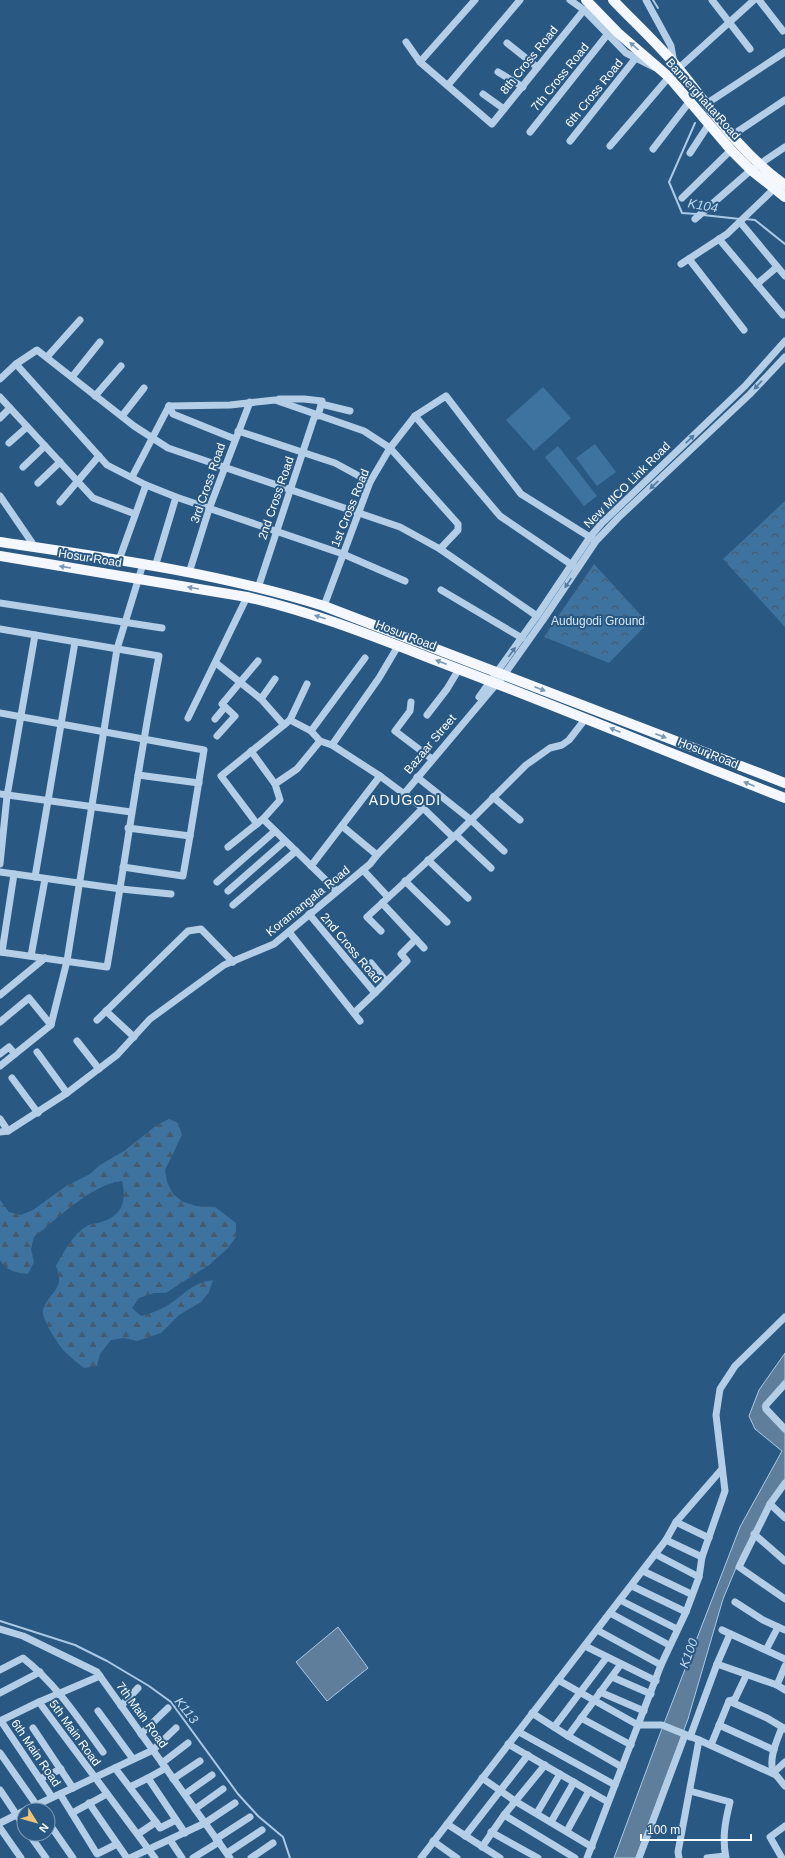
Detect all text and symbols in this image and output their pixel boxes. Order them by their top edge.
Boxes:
street label: 8th Cross Road [497,23,561,97]
street label: 7th Cross Road [528,40,592,114]
one-way arrow [629,42,639,51]
street label: 6th Cross Road [562,56,626,130]
street label: Bannerghatta Road [663,56,743,142]
water label: K104 [687,195,719,216]
one-way arrow [754,380,763,391]
one-way arrow [685,434,695,443]
street label: New MICO Link Road [581,439,673,531]
street label: 3rd Cross Road [188,441,228,525]
street label: 2nd Cross Road [255,455,297,541]
street label: 1st Cross Road [328,467,372,549]
one-way arrow [649,480,659,489]
street label: Hosur Road [57,546,123,570]
one-way arrow [59,564,71,570]
one-way arrow [564,578,572,589]
one-way arrow [187,585,199,591]
one-way arrow [313,613,325,619]
park label: Audugodi Ground [551,614,645,628]
street label: Hosur Road [374,617,438,653]
one-way arrow [508,646,516,657]
one-way arrow [435,659,447,665]
one-way arrow [534,687,546,693]
street label: Bazaar Street [401,711,459,777]
one-way arrow [609,727,621,733]
one-way arrow [656,734,668,740]
street label: Hosur Road [676,735,740,771]
one-way arrow [742,780,754,786]
district label: ADUGODI [369,792,441,808]
street label: Koramangala Road [263,863,353,939]
street label: 2nd Cross Road [318,910,384,986]
water label: K100 [676,1636,701,1670]
street label: 7th Main Road [113,1679,171,1751]
water label: K113 [172,1694,202,1727]
street label: 5th Main Road [46,1697,104,1769]
street label: 6th Main Road [8,1717,64,1789]
north arrow [16,1802,56,1842]
scale bar [641,1816,751,1842]
text: N [37,1821,51,1835]
text: 100 m [647,1823,680,1837]

